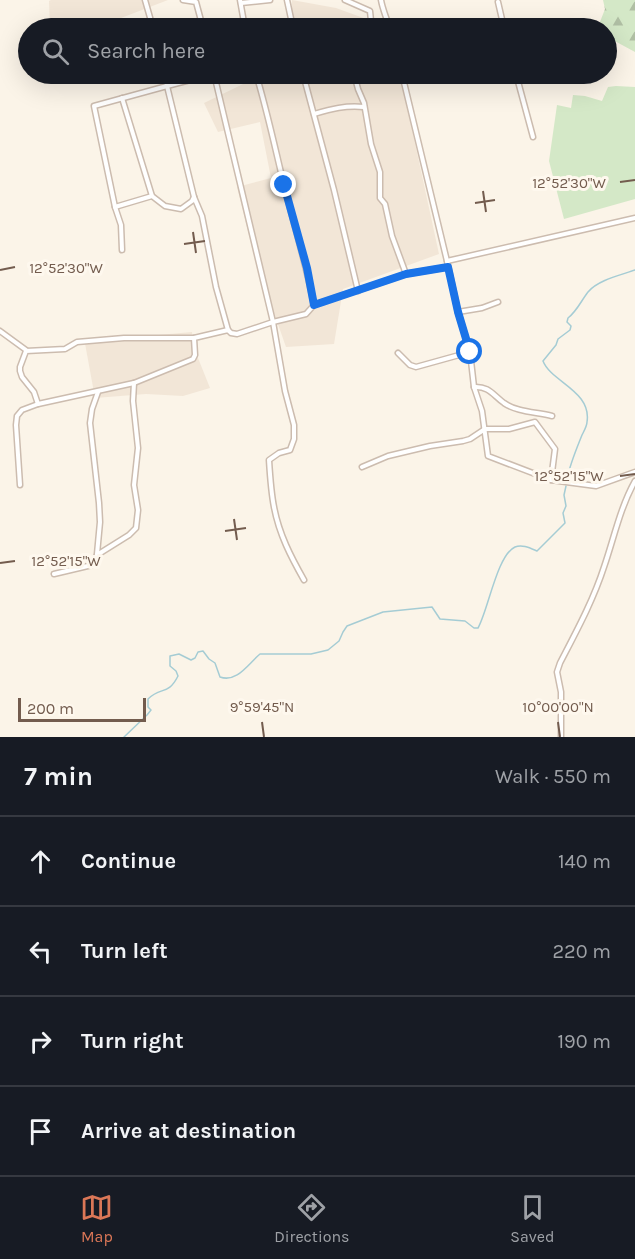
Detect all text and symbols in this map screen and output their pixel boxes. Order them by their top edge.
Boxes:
search box [18,18,617,84]
icon: search [39,35,72,68]
text: Search here [87,38,205,64]
route end [270,171,296,197]
text: 12°52'30"W [532,174,606,192]
text: 12°52'30"W [29,259,103,277]
route start [456,338,482,364]
text: 12°52'15"W [534,467,604,485]
text: 12°52'15"W [31,552,101,570]
scale bar [18,695,146,722]
text: 9°59'45"N [230,698,294,716]
text: 10°00'00"N [522,698,594,716]
text: 200 m [27,699,74,718]
text: 7 min [24,761,93,792]
text: Walk · 550 m [495,765,611,788]
icon: ahead [24,845,57,878]
text: Continue [81,848,176,874]
text: 140 m [558,850,611,873]
icon: left [24,935,57,968]
text: Turn left [81,938,168,964]
text: 220 m [552,940,611,963]
icon: right [24,1025,57,1058]
text: Turn right [81,1028,184,1054]
text: 190 m [557,1030,611,1053]
icon: arrive [24,1115,57,1148]
text: Arrive at destination [81,1118,296,1144]
tab: Map [80,1191,113,1246]
tab: Directions [274,1191,349,1246]
tab: Saved [510,1191,555,1246]

